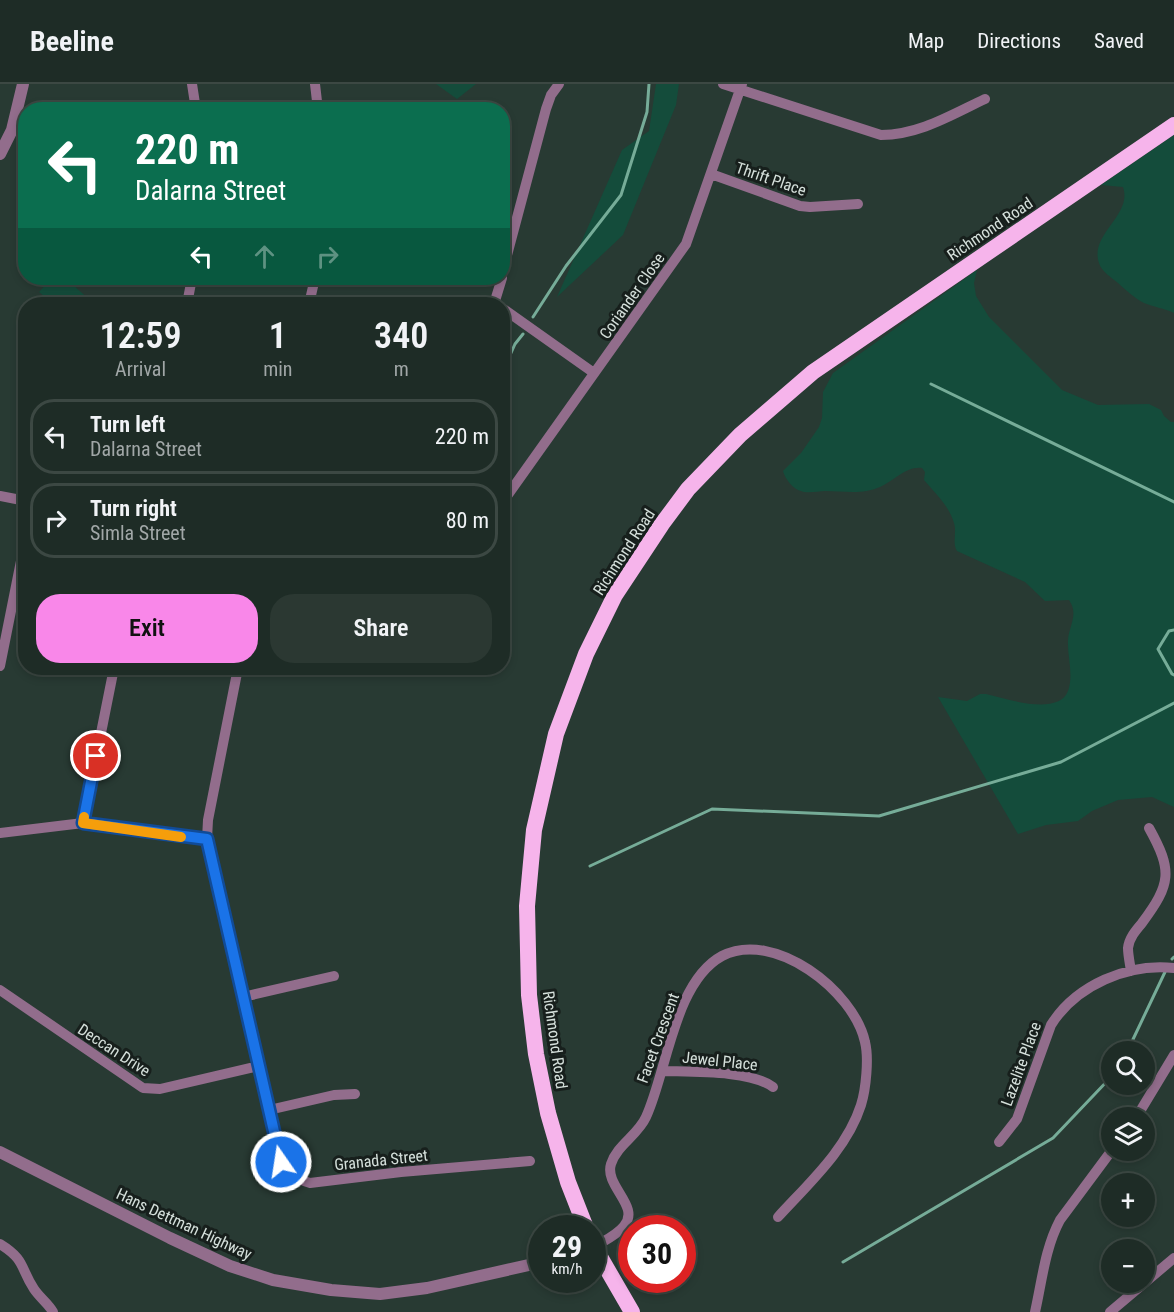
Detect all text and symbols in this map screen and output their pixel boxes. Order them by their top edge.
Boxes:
text: Beeline [30,25,114,58]
text: Map [908,29,944,53]
text: Directions [977,29,1061,53]
text: Saved [1094,29,1144,53]
text: 220 m [135,125,240,174]
icon: left [36,126,114,204]
street label: Thrift Place [733,158,809,200]
text: Dalarna Street [135,175,286,207]
street label: Richmond Road [944,193,1036,265]
icon: left [185,240,218,273]
icon: ahead [248,240,281,273]
icon: right [311,240,344,273]
street label: Coriander Close [595,249,669,343]
text: 12:59 [100,315,182,357]
text: 1 [269,315,287,357]
text: 340 [374,315,428,357]
text: Arrival [115,357,166,381]
text: min [263,357,292,381]
text: m [394,357,409,381]
text: Turn left [90,412,165,437]
icon: left [39,420,72,453]
text: 220 m [435,424,489,449]
text: Dalarna Street [90,437,202,461]
text: Turn right [90,496,177,521]
icon: right [39,504,72,537]
street label: Richmond Road [589,505,659,599]
text: 80 m [446,508,489,533]
text: Simla Street [90,521,186,545]
button: Exit [36,594,258,663]
button: Share [270,594,492,663]
pin [70,730,121,781]
icon: arrive [79,739,112,772]
street label: Richmond Road [539,990,571,1090]
street label: Facet Crescent [633,990,683,1086]
street label: Lazelite Place [997,1019,1045,1109]
street label: Deccan Drive [74,1020,154,1080]
map controls [1101,1041,1155,1293]
button: search [1101,1041,1155,1095]
street label: Jewel Place [681,1048,759,1074]
button: layers [1101,1107,1155,1161]
position arrow [249,1130,313,1194]
street label: Granada Street [333,1146,429,1174]
button: + [1101,1173,1155,1227]
street label: Hans Dettman Highway [113,1184,255,1264]
speed limit sign: 30 [618,1215,696,1293]
text: 29 [552,1229,582,1264]
button: − [1101,1239,1155,1293]
text: km/h [552,1260,582,1278]

